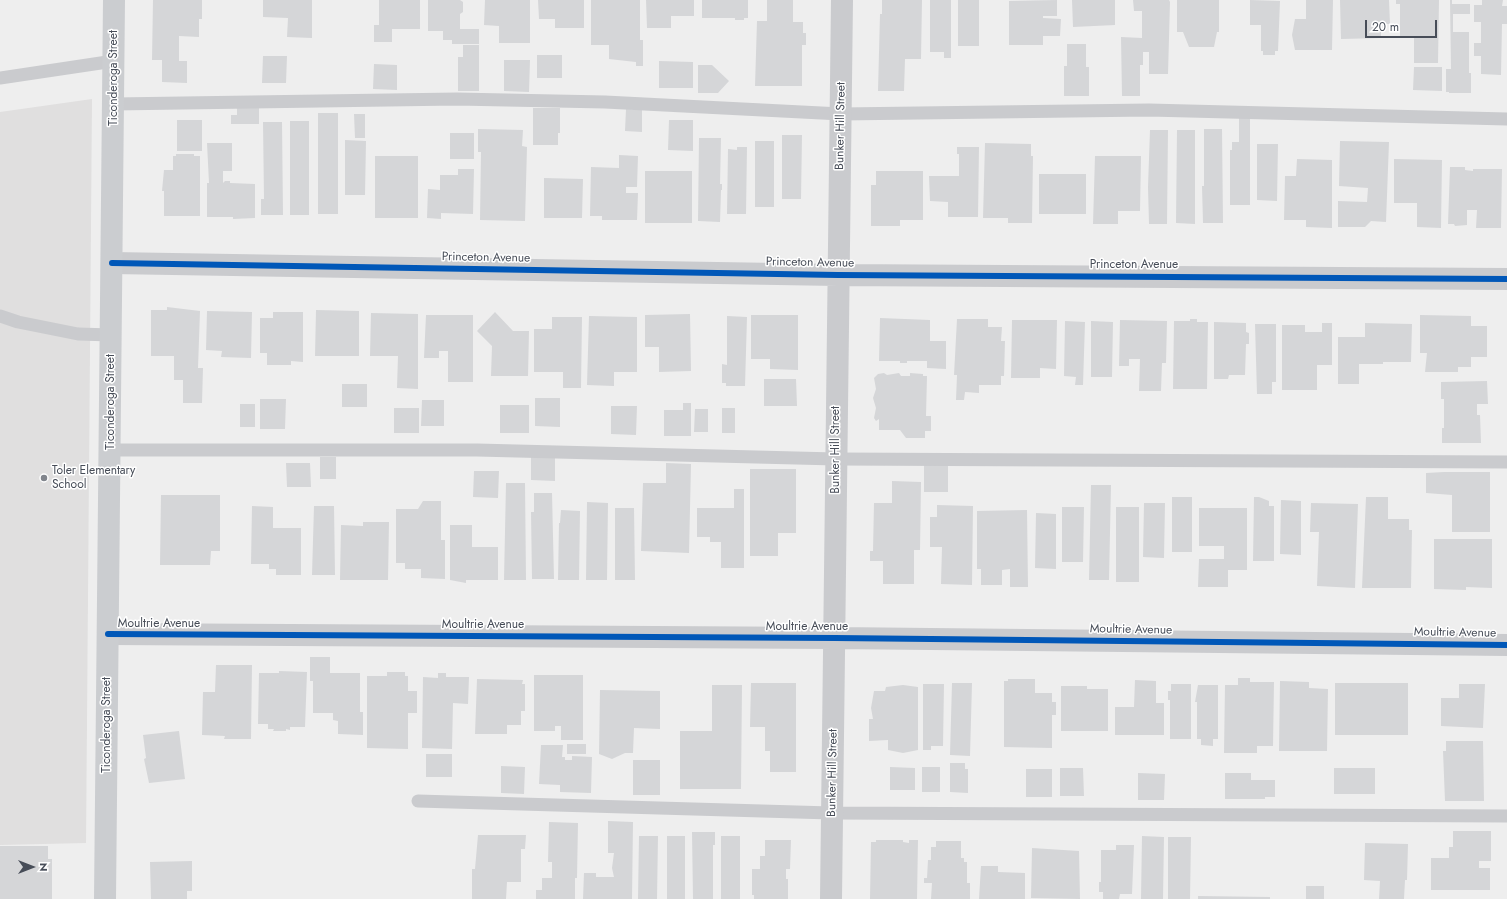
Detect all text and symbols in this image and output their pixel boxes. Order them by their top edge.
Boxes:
scale bar [1367,12,1439,38]
text: 20 m [1372,18,1399,36]
street label: Ticonderoga Street [107,30,121,126]
street label: Bunker Hill Street [833,82,849,170]
street label: Princeton Avenue [442,250,530,266]
street label: Princeton Avenue [766,255,854,271]
street label: Princeton Avenue [1090,258,1178,272]
street label: Ticonderoga Street [104,354,118,450]
street label: Bunker Hill Street [829,406,843,494]
place label: Toler Elementary School [52,464,135,492]
marker: Toler Elementary School [39,473,49,483]
street label: Moultrie Avenue [118,617,200,631]
street label: Moultrie Avenue [442,618,524,632]
street label: Moultrie Avenue [766,620,848,634]
street label: Moultrie Avenue [1090,622,1172,638]
street label: Moultrie Avenue [1414,625,1496,641]
street label: Ticonderoga Street [100,677,114,773]
street label: Bunker Hill Street [825,729,841,817]
north arrow [12,847,52,887]
text: N [36,863,52,871]

